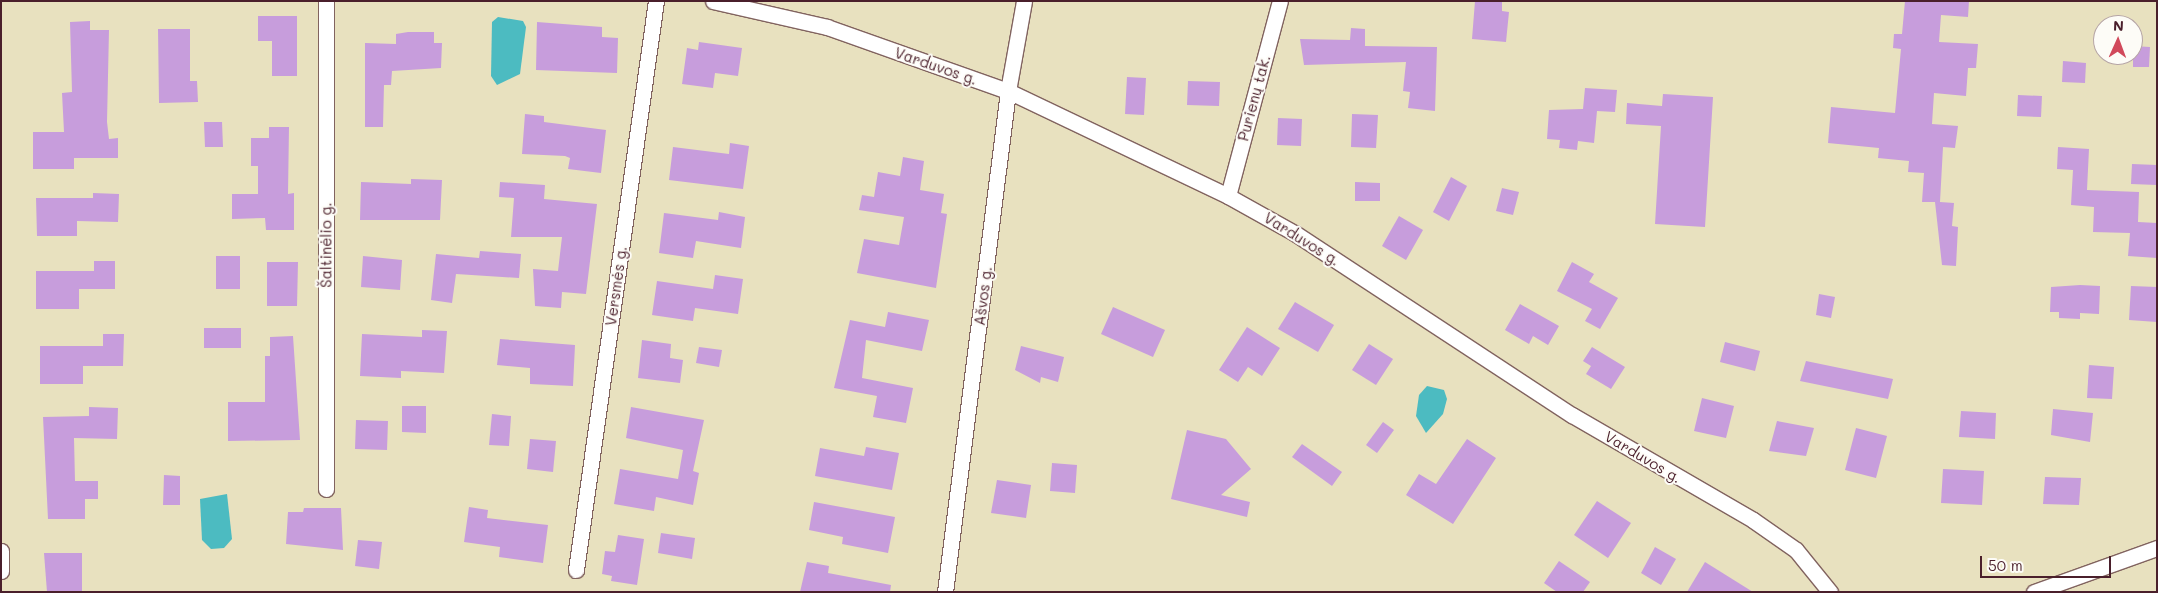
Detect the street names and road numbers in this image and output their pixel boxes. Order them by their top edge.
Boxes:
street label: Varduvos g. [892,43,980,89]
street label: Purienų tak. [1234,53,1274,143]
street label: Šaltinėlio g. [317,202,335,288]
street label: Varduvos g. [1261,209,1343,269]
street label: Versmės g. [601,245,631,327]
street label: Ašvos g. [970,265,996,327]
street label: Varduvos g. [1601,427,1685,487]

